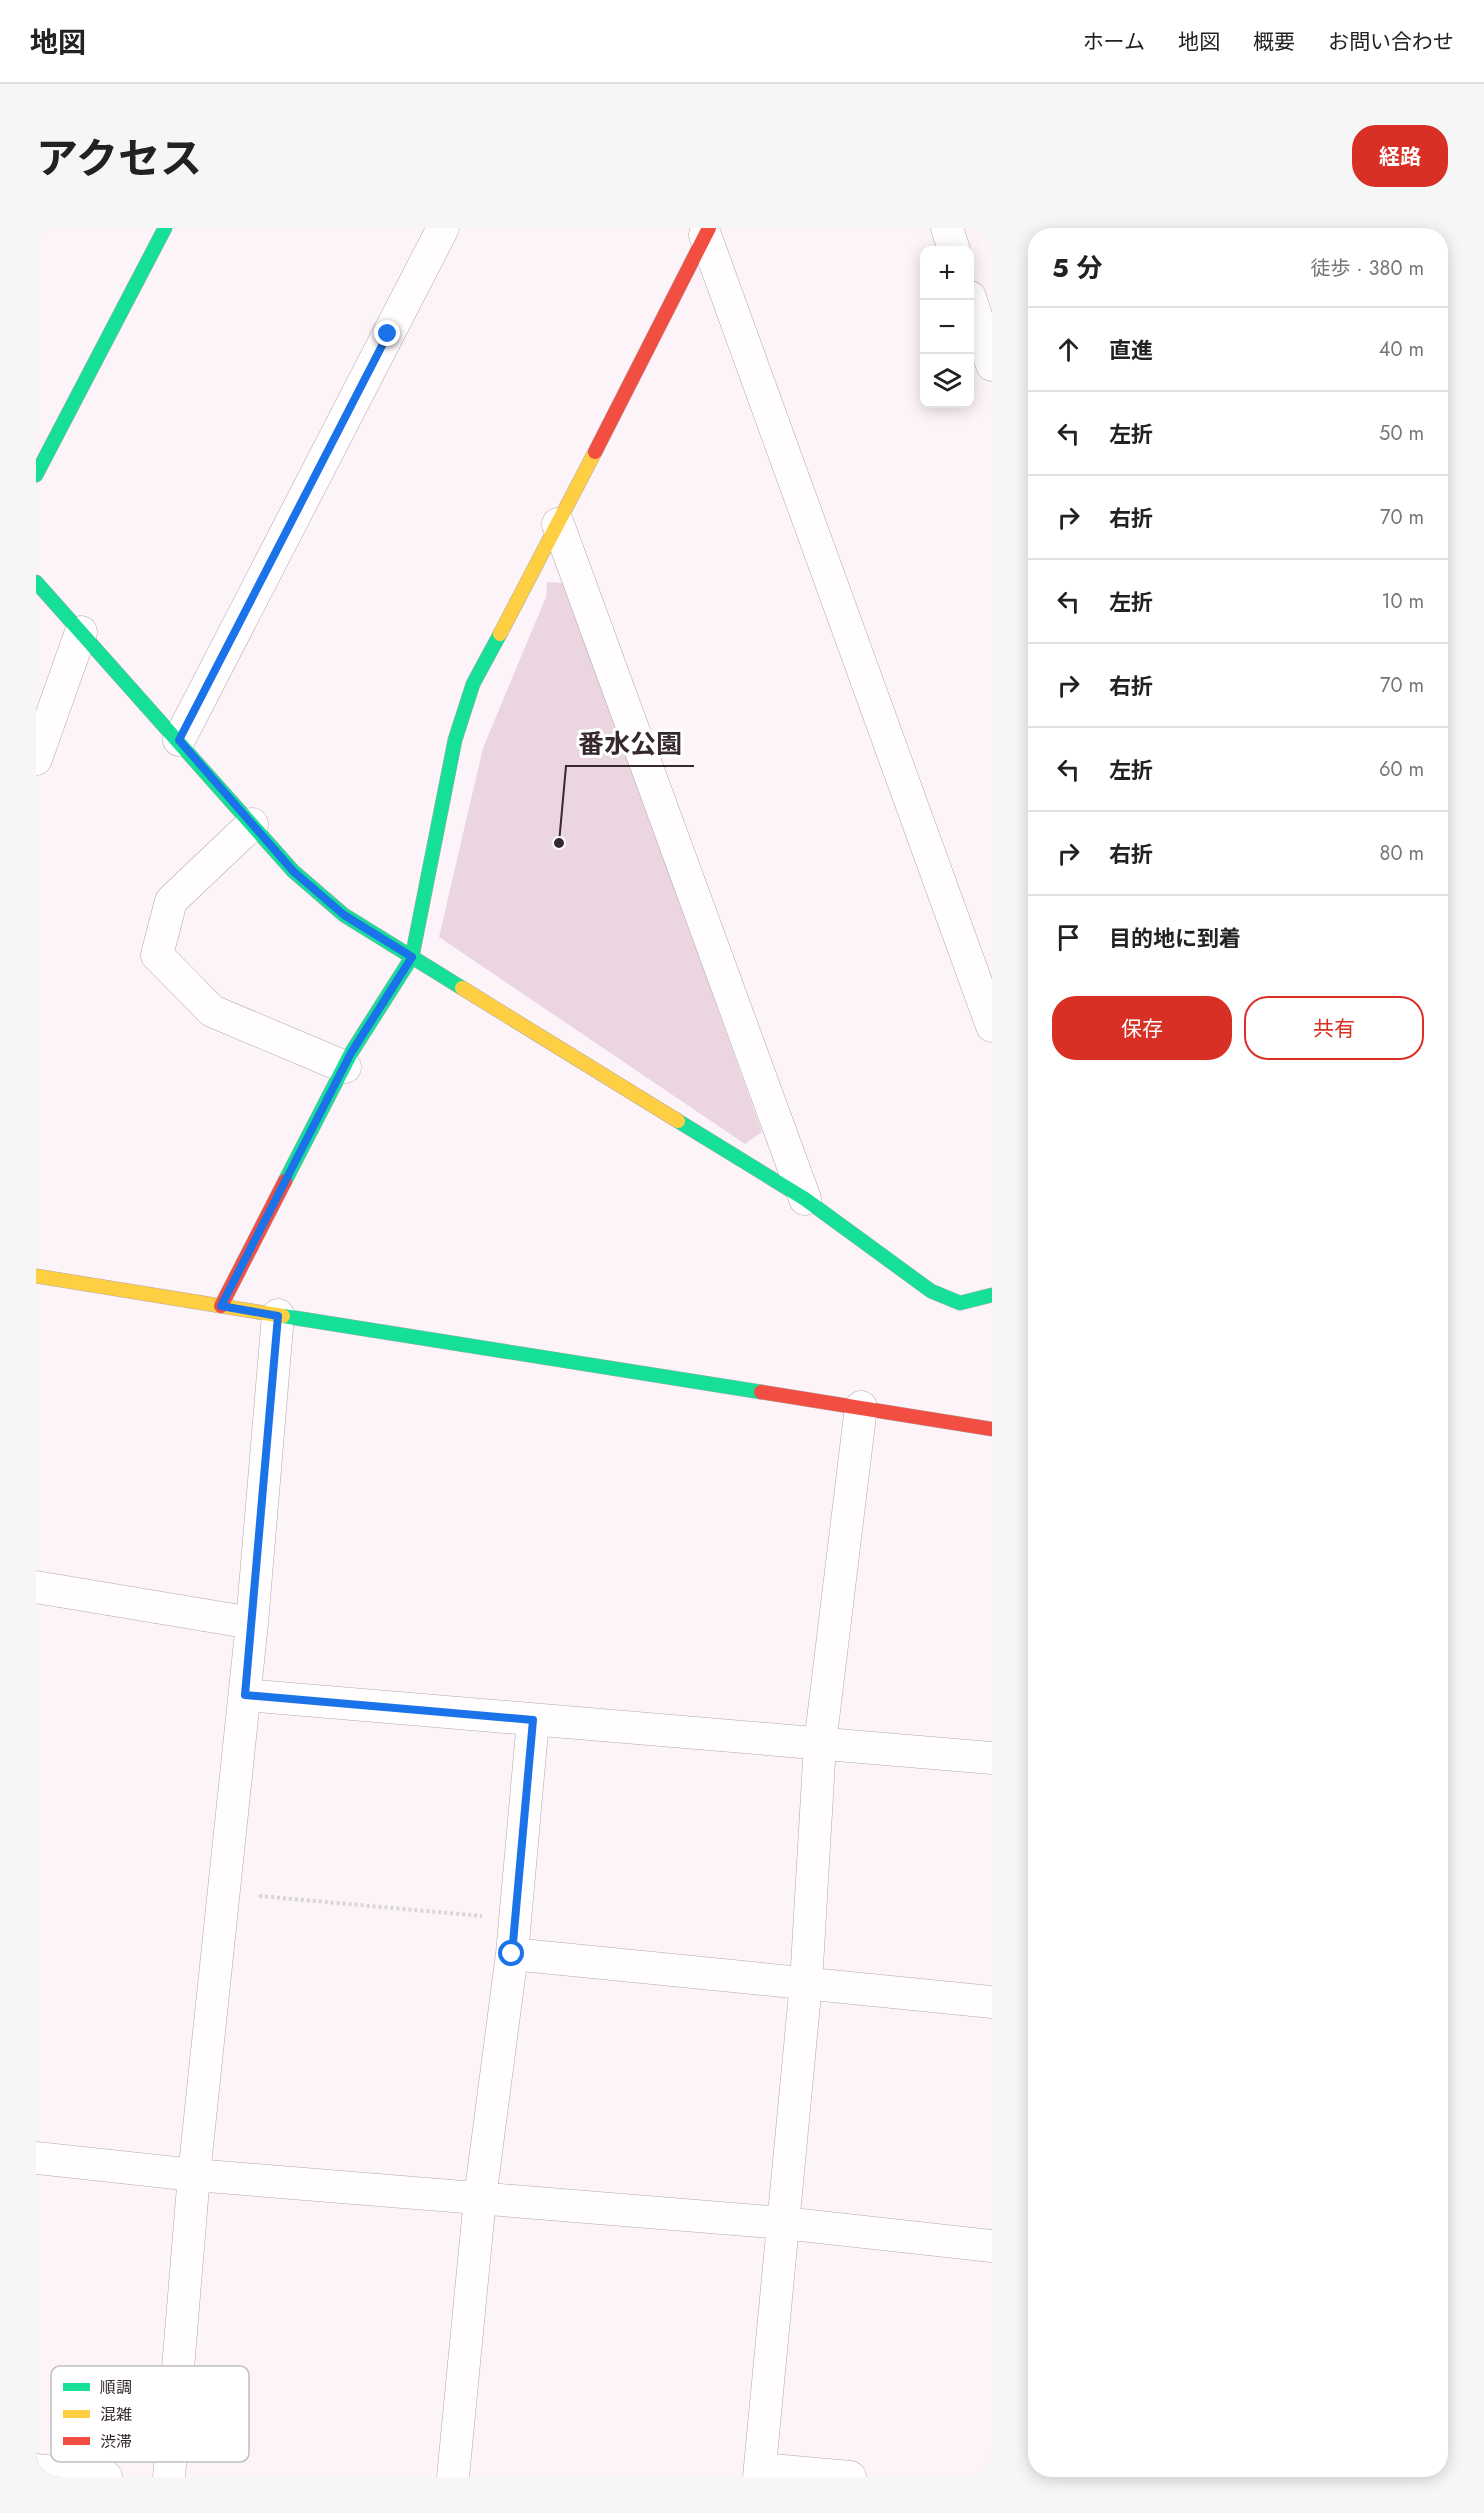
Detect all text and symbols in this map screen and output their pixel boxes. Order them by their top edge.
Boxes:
text: 地図 [30,22,86,63]
text: ホーム [1083,27,1145,57]
text: 地図 [1178,27,1220,57]
text: 概要 [1253,27,1295,57]
text: お問い合わせ [1328,27,1454,57]
button: 経路 [1352,125,1448,187]
text: アクセス [36,128,202,189]
map controls [920,246,974,408]
button: + [920,246,974,300]
text: 5 分 [1052,249,1103,287]
text: 徒歩 · 380 m [1311,254,1424,283]
button: − [920,300,974,354]
route end [374,320,400,346]
icon: ahead [1052,333,1085,366]
text: 直進 [1109,334,1153,366]
text: 40 m [1379,335,1424,364]
button: layers [920,354,974,408]
icon: left [1052,417,1085,450]
text: 左折 [1109,418,1153,450]
text: 50 m [1379,419,1424,448]
icon: right [1052,501,1085,534]
text: 右折 [1109,502,1153,534]
text: 70 m [1380,503,1424,532]
icon: left [1052,585,1085,618]
text: 左折 [1109,586,1153,618]
text: 10 m [1381,587,1424,616]
icon: right [1052,669,1085,702]
text: 右折 [1109,670,1153,702]
text: 70 m [1380,671,1424,700]
callout: 番水公園 [566,722,694,766]
text: 番水公園 [578,725,682,763]
icon: left [1052,753,1085,786]
text: 左折 [1109,754,1153,786]
text: 60 m [1379,755,1424,784]
icon: right [1052,837,1085,870]
text: 右折 [1109,838,1153,870]
text: 80 m [1379,839,1424,868]
icon: arrive [1052,921,1085,954]
text: 目的地に到着 [1109,922,1241,954]
button: 保存 [1052,996,1232,1060]
button: 共有 [1244,996,1424,1060]
route start [498,1940,524,1966]
legend [51,2366,249,2462]
text: 順調 [100,2376,132,2399]
text: 混雑 [100,2403,132,2426]
text: 渋滞 [100,2430,132,2453]

